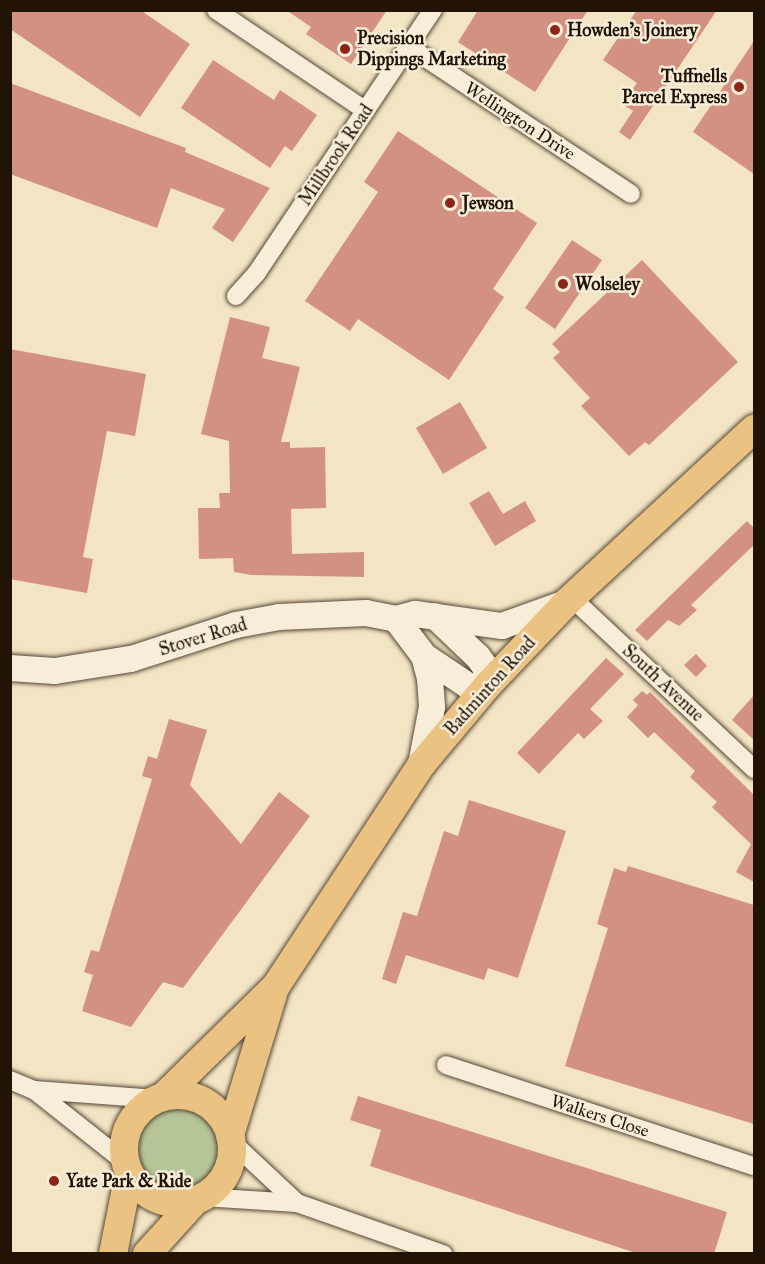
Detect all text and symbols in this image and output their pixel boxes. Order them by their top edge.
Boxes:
place label: Howden's Joinery [567,19,698,41]
marker: Howden's Joinery [548,23,562,37]
place label: Precision Dippings Marketing [357,28,506,70]
marker: Precision Dippings Marketing [338,42,352,56]
place label: Tuffnells Parcel Express [622,66,727,109]
street label: Wellington Drive [461,77,579,165]
marker: Tuffnells Parcel Express [732,80,746,94]
street label: Millbrook Road [294,100,378,210]
place label: Jewson [462,192,514,214]
marker: Jewson [443,196,457,210]
place label: Wolseley [575,273,640,295]
marker: Wolseley [556,277,570,291]
street label: Stover Road [156,613,250,661]
street label: Badminton Road [440,632,540,740]
street label: South Avenue [618,640,708,726]
street label: Walkers Close [548,1090,652,1142]
place label: Yate Park & Ride [66,1170,191,1192]
marker: Yate Park & Ride [47,1174,61,1188]

